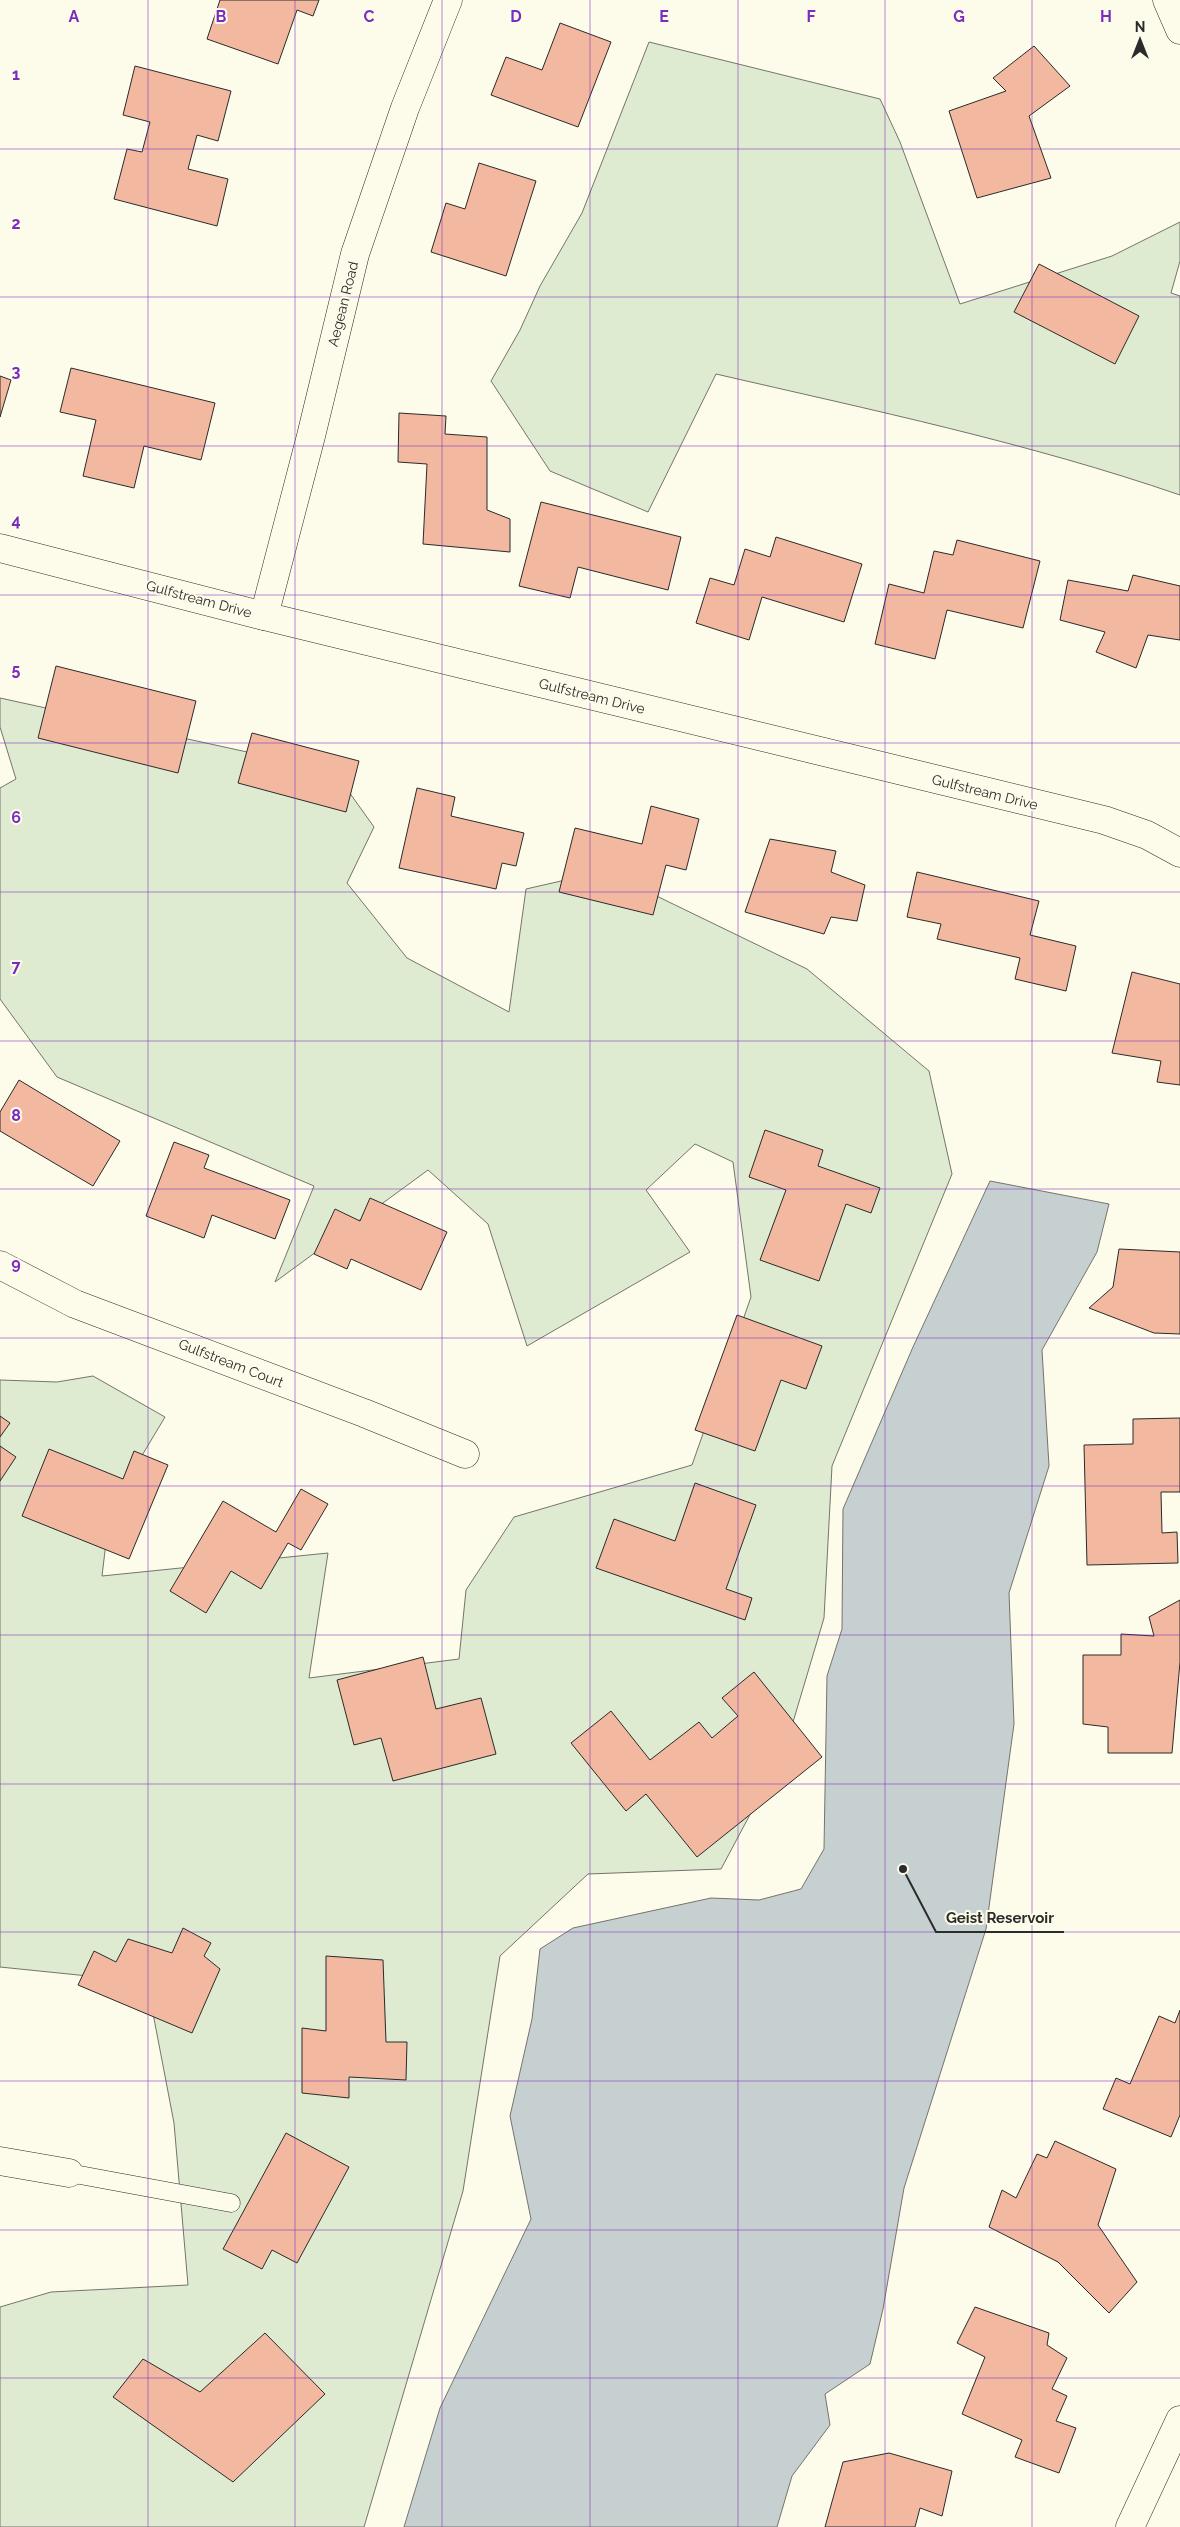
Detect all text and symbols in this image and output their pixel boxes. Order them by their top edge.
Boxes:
text: A [69,7,80,26]
text: B [216,7,227,26]
text: C [364,7,375,26]
text: D [510,7,522,26]
text: E [659,7,669,26]
text: F [806,7,816,26]
text: G [953,7,965,26]
text: H [1100,7,1112,26]
north arrow [1115,15,1165,65]
text: N [1135,19,1145,35]
text: 1 [12,65,20,84]
text: 2 [11,214,21,233]
street label: Aegean Road [325,260,361,348]
text: 3 [12,362,21,381]
text: 4 [11,511,21,530]
street label: Gulfstream Drive [144,577,254,621]
text: 5 [12,660,21,679]
street label: Gulfstream Drive [537,675,647,717]
street label: Gulfstream Drive [930,771,1040,813]
text: 6 [11,808,21,827]
text: 7 [12,957,21,976]
text: 8 [11,1106,21,1125]
text: 9 [11,1254,21,1273]
street label: Gulfstream Court [176,1336,286,1390]
callout: Geist Reservoir [936,1902,1064,1932]
text: Geist Reservoir [946,1909,1054,1927]

